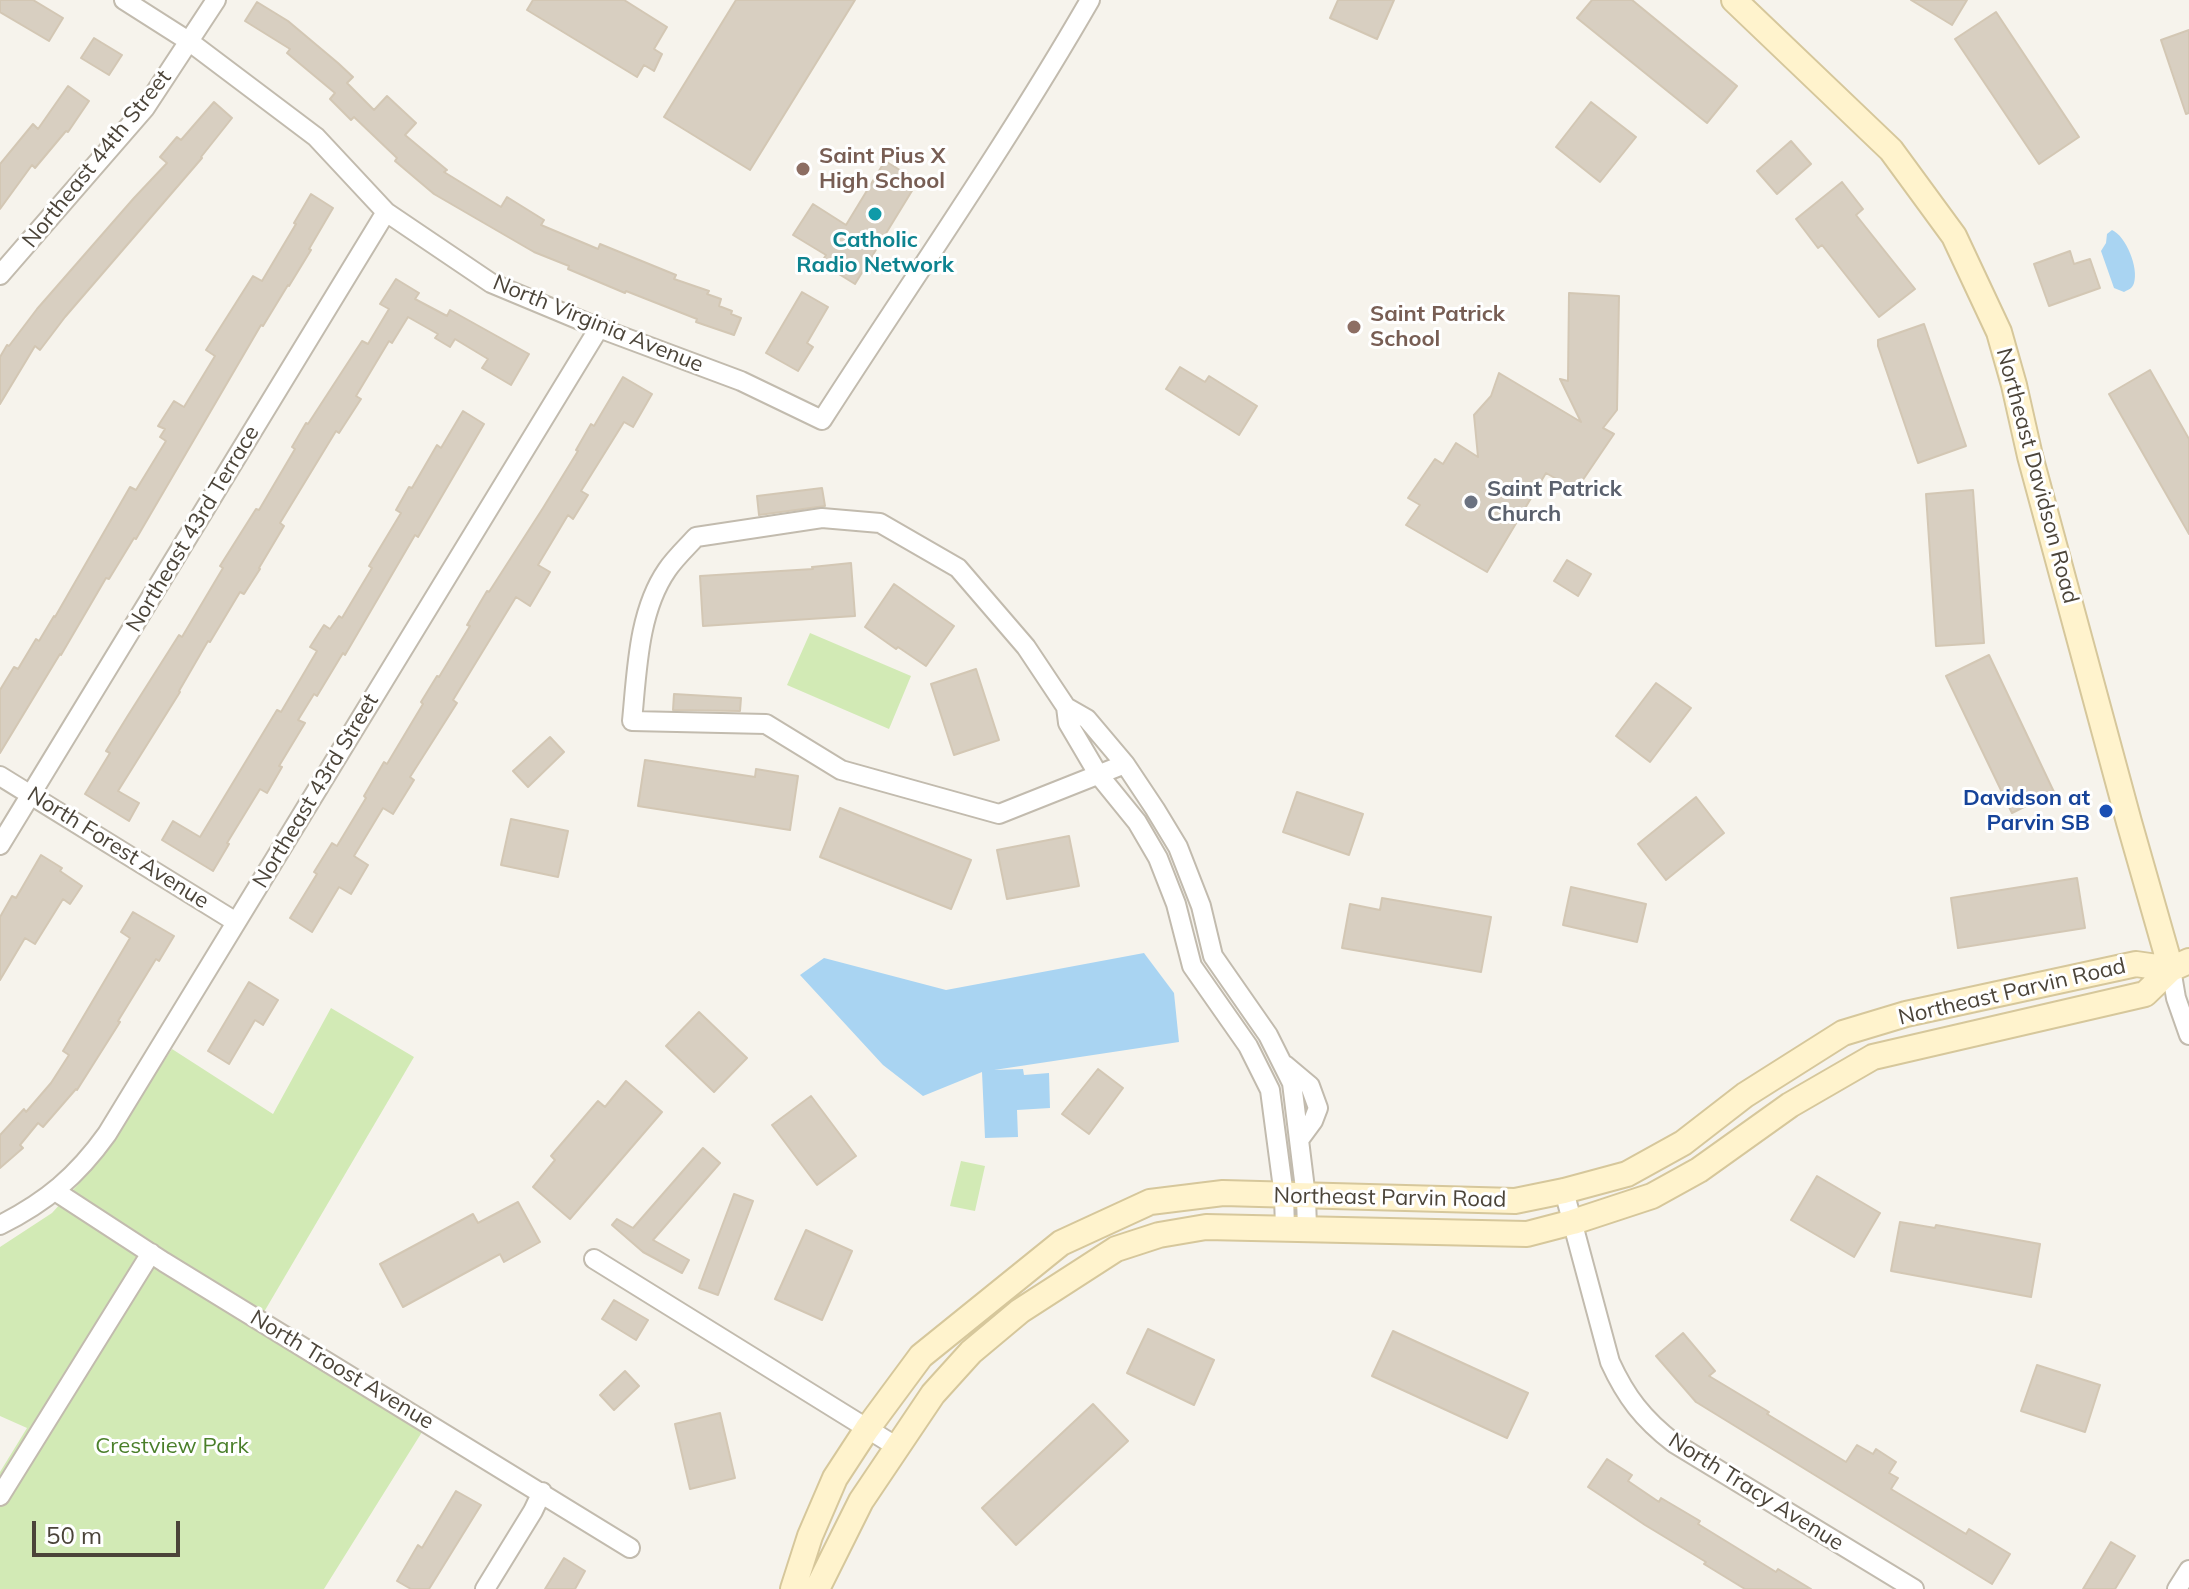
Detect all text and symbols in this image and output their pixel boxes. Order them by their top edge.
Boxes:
street label: Northeast 44th Street [17,65,177,253]
place label: Saint Pius X High School [819,143,946,194]
marker: Saint Pius X High School [794,160,812,178]
marker: Catholic Radio Network [866,205,884,223]
place label: Catholic Radio Network [796,227,954,278]
street label: North Virginia Avenue [489,270,707,378]
place label: Saint Patrick School [1370,301,1505,352]
marker: Saint Patrick School [1345,318,1363,336]
street label: Northeast Davidson Road [1990,345,2084,607]
street label: Northeast 43rd Terrace [121,421,265,637]
place label: Saint Patrick Church [1487,476,1622,528]
marker: Saint Patrick Church [1462,493,1480,511]
street label: Northeast 43rd Street [248,689,384,893]
street label: North Forest Avenue [22,781,214,915]
place label: Davidson at Parvin SB [1963,785,2090,836]
marker: Davidson at Parvin SB [2097,802,2115,820]
street label: Northeast Parvin Road [1896,953,2128,1031]
street label: Northeast Parvin Road [1273,1183,1507,1213]
street label: North Troost Avenue [245,1305,439,1435]
street label: North Tracy Avenue [1664,1427,1848,1557]
park label: Crestview Park [95,1433,249,1459]
scale bar [36,1505,184,1555]
text: 50 m [46,1520,102,1550]

